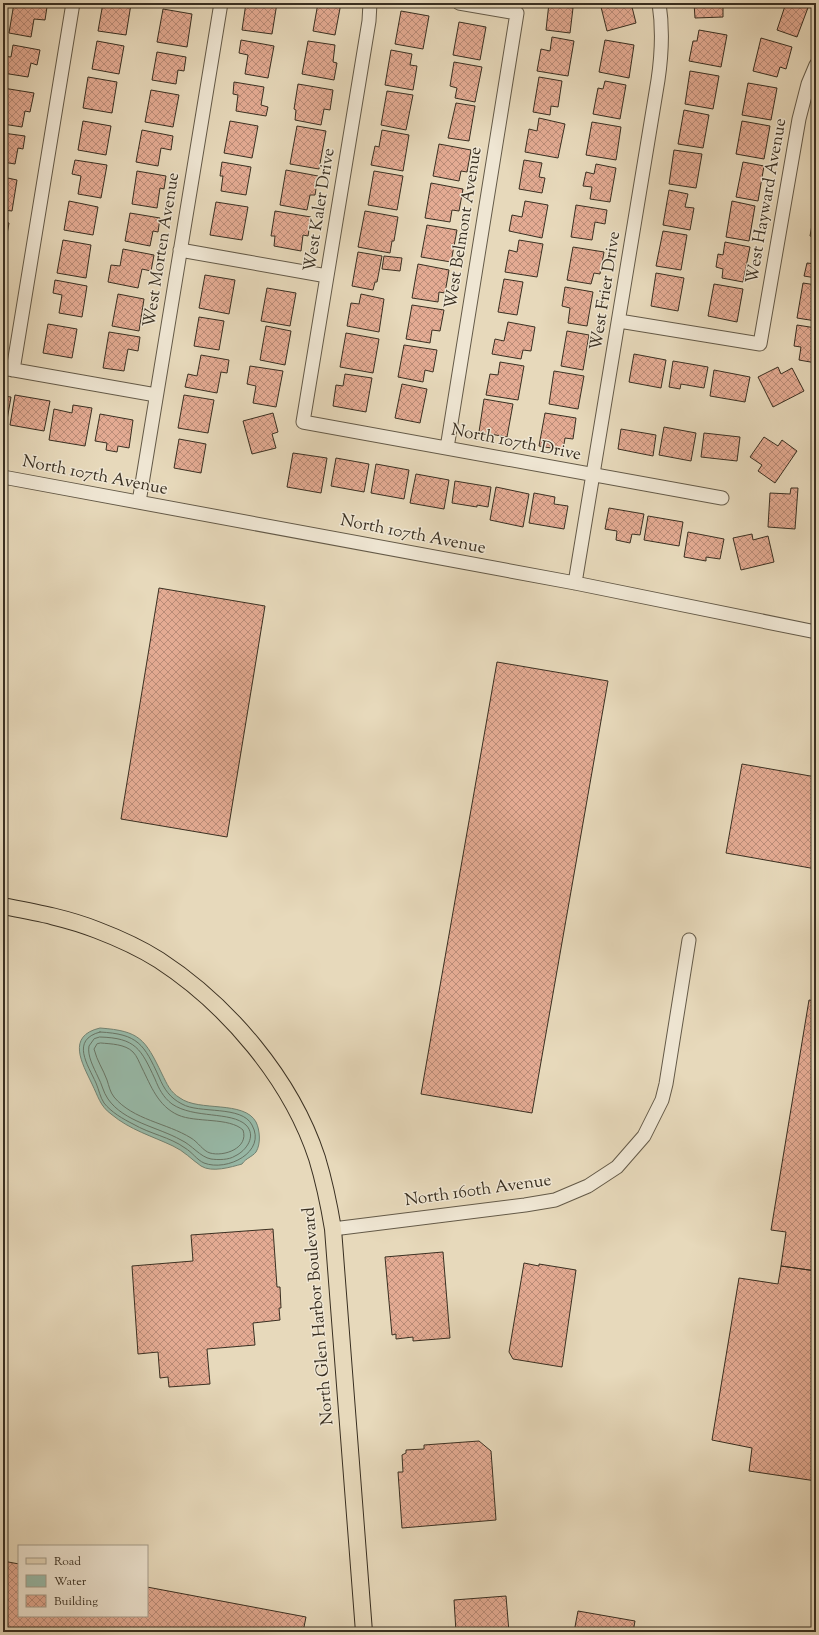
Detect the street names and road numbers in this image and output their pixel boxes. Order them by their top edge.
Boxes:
street label: West Hayward Avenue [741,116,793,286]
street label: West Belmont Avenue [439,145,489,311]
street label: West Kaler Drive [298,146,342,274]
street label: West Morten Avenue [138,171,186,329]
street label: West Frier Drive [585,230,627,352]
street label: North 107th Drive [449,419,583,467]
street label: North 107th Avenue [20,450,170,502]
street label: North 107th Avenue [338,509,488,561]
street label: North 160th Avenue [403,1169,553,1213]
street label: North Glen Harbor Boulevard [297,1206,340,1426]

